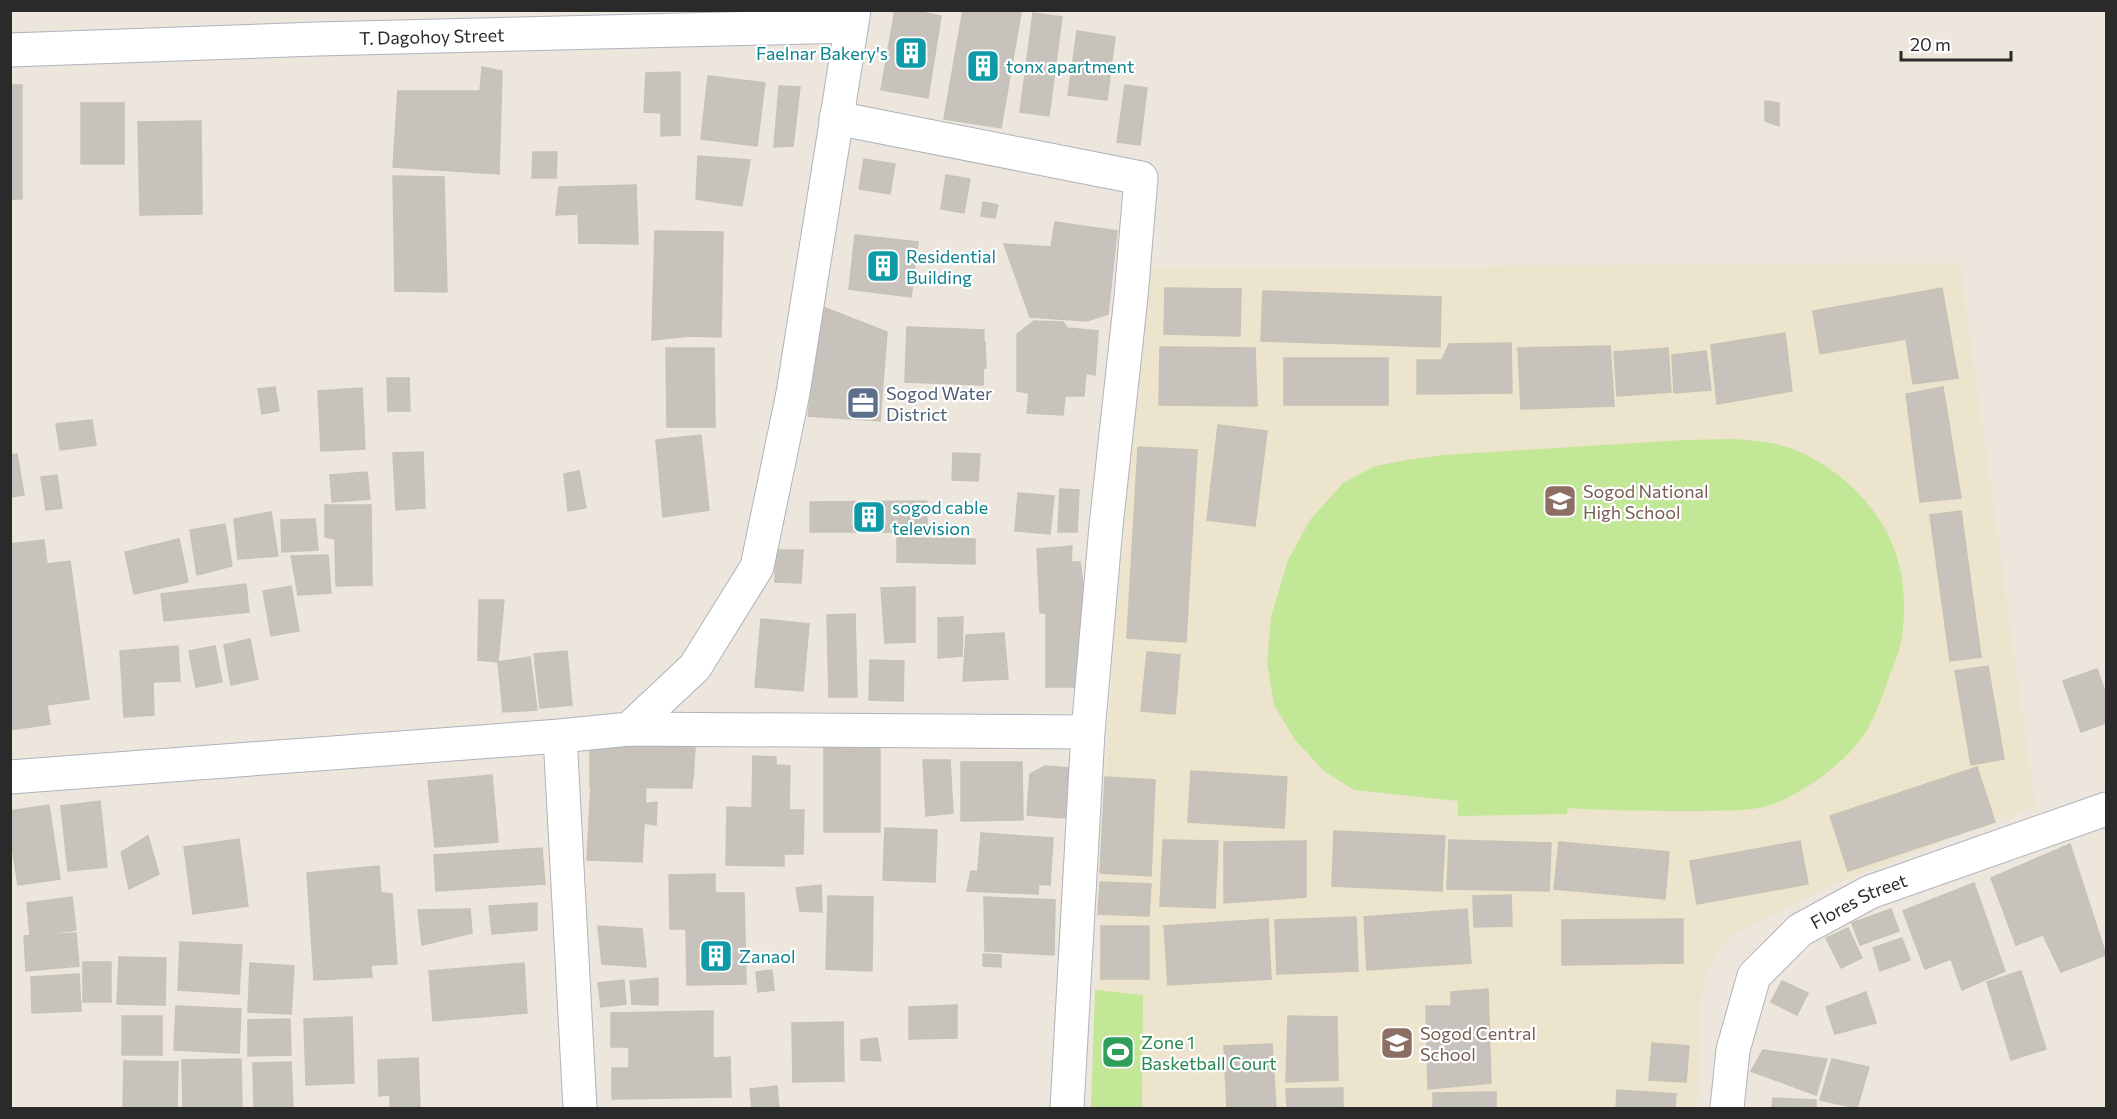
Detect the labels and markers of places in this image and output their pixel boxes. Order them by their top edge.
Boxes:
building icon: Faelnar Bakery's [893,35,929,71]
place label: Faelnar Bakery's [756,42,888,64]
building icon: tonx apartment [965,48,1001,84]
place label: tonx apartment [1006,55,1134,77]
place label: Residential Building [906,245,996,288]
building icon: Residential Building [865,248,901,284]
place label: Sogod Water District [886,382,992,425]
office icon: Sogod Water District [845,385,881,421]
place label: Sogod National High School [1583,480,1709,523]
school or university icon: Sogod National High School [1542,483,1578,519]
place label: sogod cable television [892,496,988,539]
building icon: sogod cable television [851,499,887,535]
building icon: Zanaol [698,938,734,974]
place label: Zanaol [739,945,796,967]
place label: Sogod Central School [1420,1022,1536,1065]
school or university icon: Sogod Central School [1379,1025,1415,1061]
place label: Zone 1 Basketball Court [1141,1031,1277,1074]
sports icon: Zone 1 Basketball Court [1100,1034,1136,1070]

